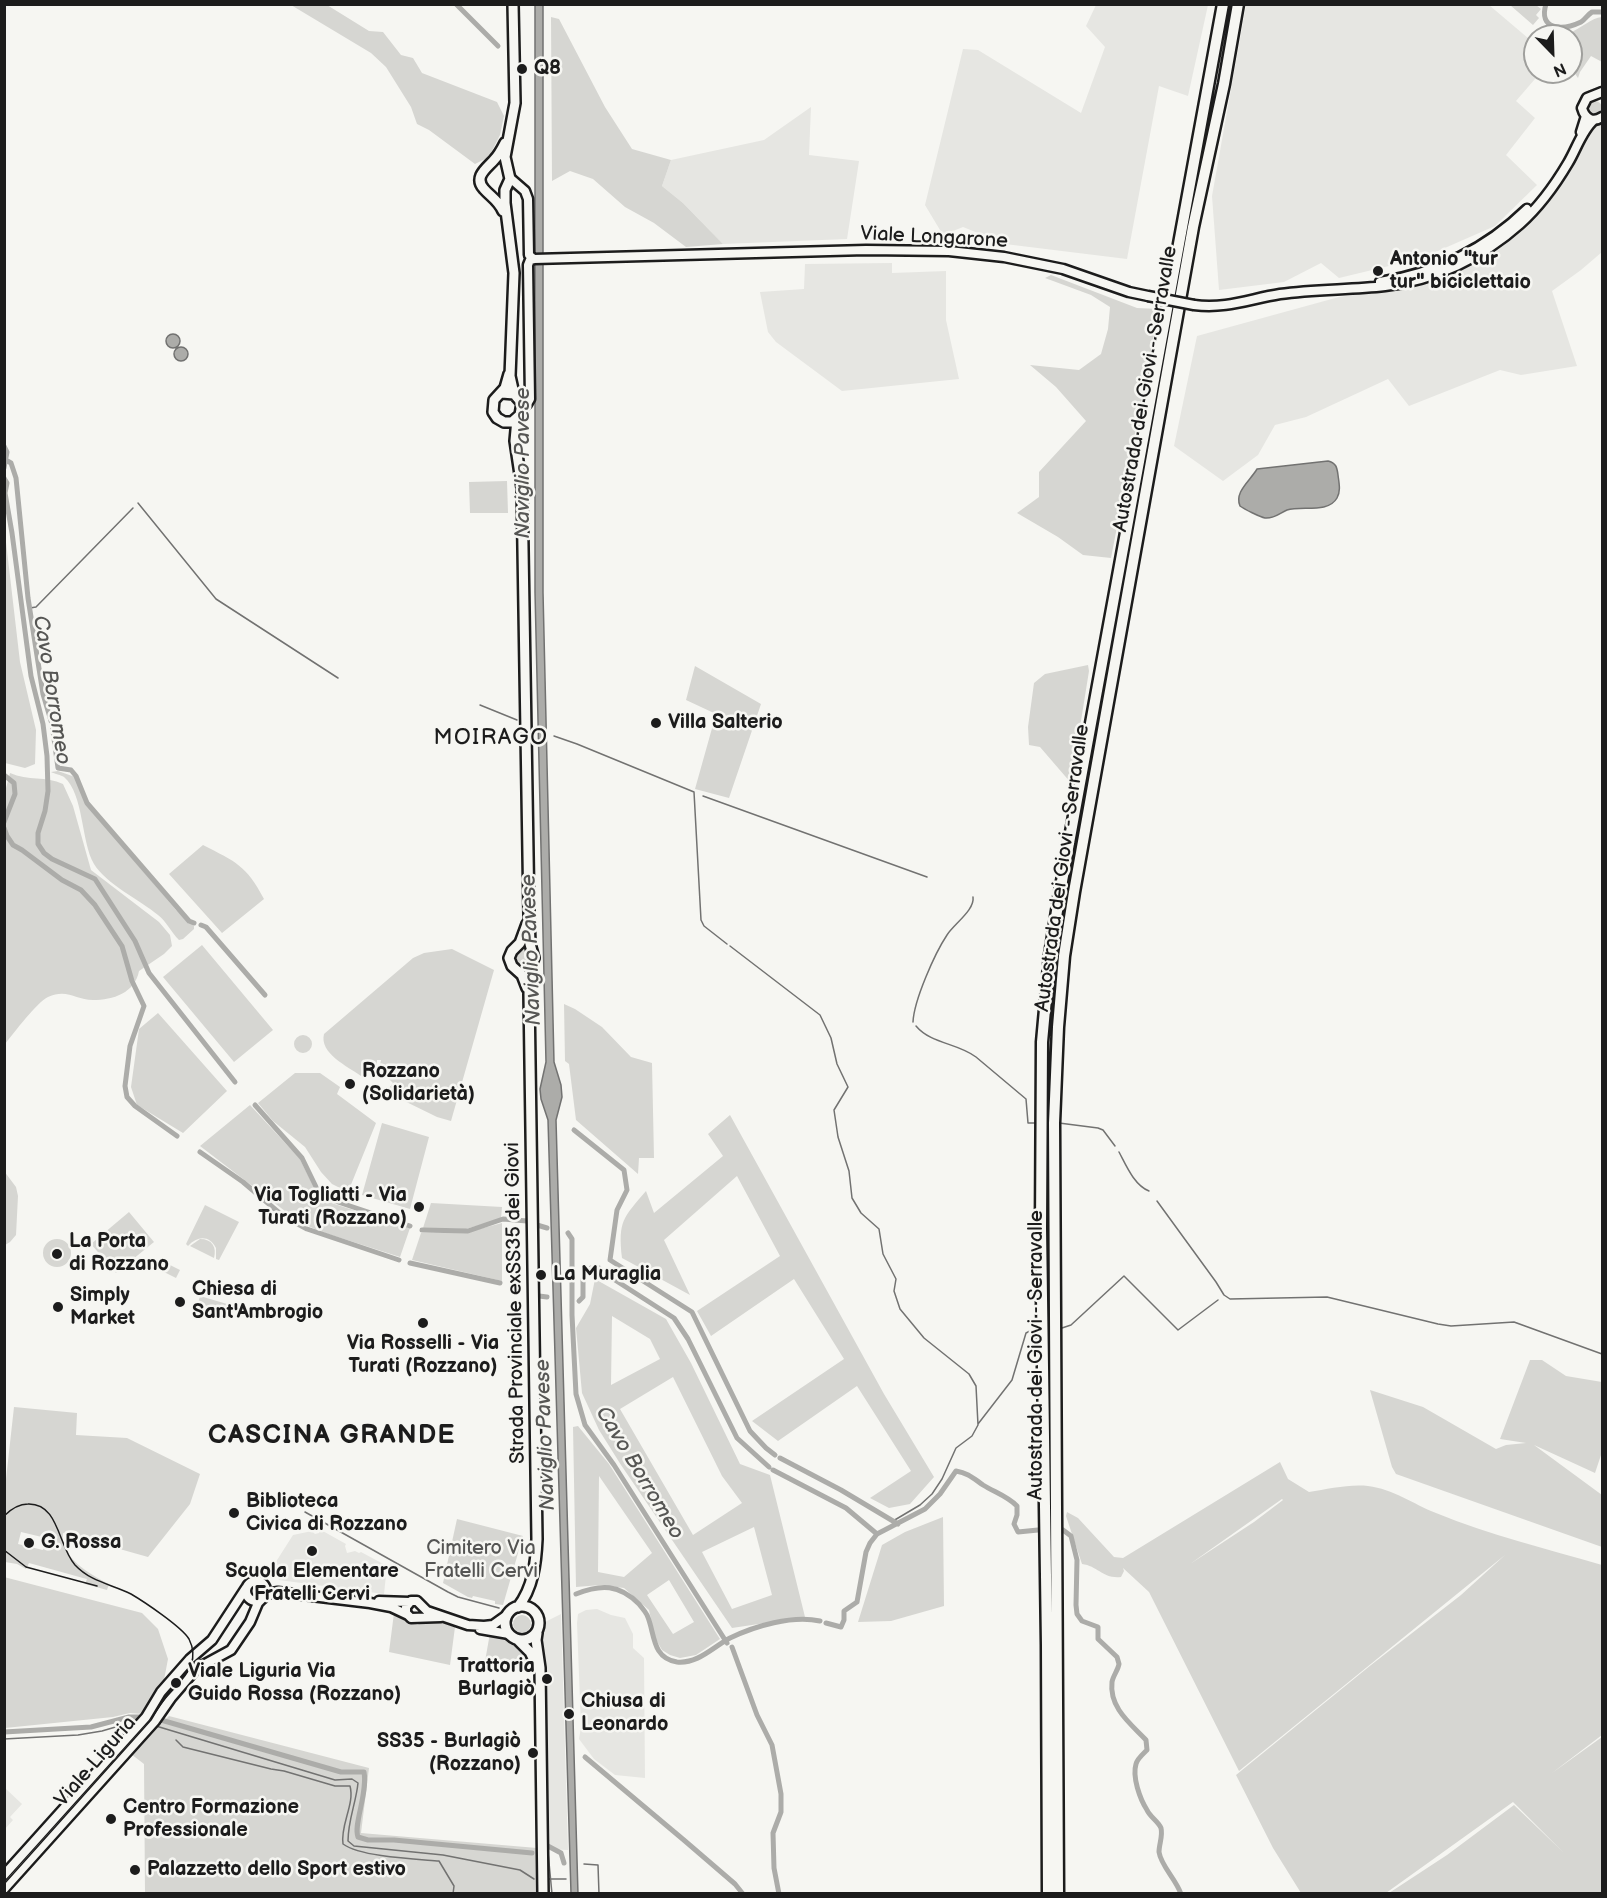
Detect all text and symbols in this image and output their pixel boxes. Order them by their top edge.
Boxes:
north arrow [1523,24,1583,84]
place label: Q8 [534,57,561,81]
text: N [1550,58,1569,80]
marker: Q8 [515,62,529,76]
street label: Viale Longarone [860,222,1008,254]
street label: Autostrada dei Giovi - Serravalle [1109,244,1183,534]
place label: Antonio "tur tur" biciclettaio [1390,248,1531,295]
marker: Antonio "tur tur" biciclettaio [1371,264,1385,278]
water label: Naviglio Pavese [511,387,537,539]
water label: Cavo Borromeo [27,614,75,766]
place label: Villa Salterio [668,711,783,735]
marker: Villa Salterio [649,716,663,730]
street label: Autostrada dei Giovi - Serravalle [1031,723,1095,1013]
district label: MOIRAGO [434,725,548,751]
water label: Naviglio Pavese [517,874,547,1026]
place label: Rozzano (Solidarietà) [362,1060,475,1107]
marker: Rozzano (Solidarietà) [343,1077,357,1091]
street label: Strada Provinciale exSS35 dei Giovi [501,1142,531,1464]
place label: Via Togliatti - Via Turati (Rozzano) [254,1184,407,1231]
marker: Via Togliatti - Via Turati (Rozzano) [412,1200,426,1214]
street label: Autostrada dei Giovi - Serravalle [1025,1210,1049,1500]
place label: La Porta di Rozzano [69,1230,169,1277]
marker: La Porta di Rozzano [50,1247,64,1261]
place label: La Muraglia [553,1263,661,1287]
marker: La Muraglia [534,1268,548,1282]
place label: Chiesa di Sant'Ambrogio [192,1278,323,1325]
place label: Simply Market [70,1284,135,1331]
marker: Chiesa di Sant'Ambrogio [173,1295,187,1309]
marker: Simply Market [51,1300,65,1314]
marker: Via Rosselli - Via Turati (Rozzano) [416,1316,430,1330]
place label: Via Rosselli - Via Turati (Rozzano) [347,1332,499,1379]
water label: Naviglio Pavese [531,1359,561,1511]
water label: Cavo Borromeo [589,1402,689,1544]
district label: CASCINA GRANDE [208,1420,456,1452]
place label: Biblioteca Civica di Rozzano [246,1490,407,1537]
marker: Biblioteca Civica di Rozzano [227,1506,241,1520]
place label: G. Rossa [41,1531,121,1555]
marker: G. Rossa [22,1536,36,1550]
park label: Cimitero Via Fratelli Cervi [424,1537,538,1584]
marker: Scuola Elementare Fratelli Cervi [305,1544,319,1558]
place label: Scuola Elementare Fratelli Cervi [225,1560,399,1607]
place label: Trattoria Burlagiò [457,1655,535,1702]
place label: Viale Liguria Via Guido Rossa (Rozzano) [188,1660,401,1707]
marker: Trattoria Burlagiò [540,1672,554,1686]
marker: Viale Liguria Via Guido Rossa (Rozzano) [169,1676,183,1690]
place label: Chiusa di Leonardo [581,1690,668,1737]
marker: Chiusa di Leonardo [562,1707,576,1721]
street label: Viale Liguria [50,1712,142,1812]
place label: SS35 - Burlagiò (Rozzano) [377,1730,521,1777]
marker: SS35 - Burlagiò (Rozzano) [526,1746,540,1760]
place label: Centro Formazione Professionale [123,1796,299,1843]
marker: Centro Formazione Professionale [104,1812,118,1826]
place label: Palazzetto dello Sport estivo [147,1858,406,1882]
marker: Palazzetto dello Sport estivo [128,1863,142,1877]

